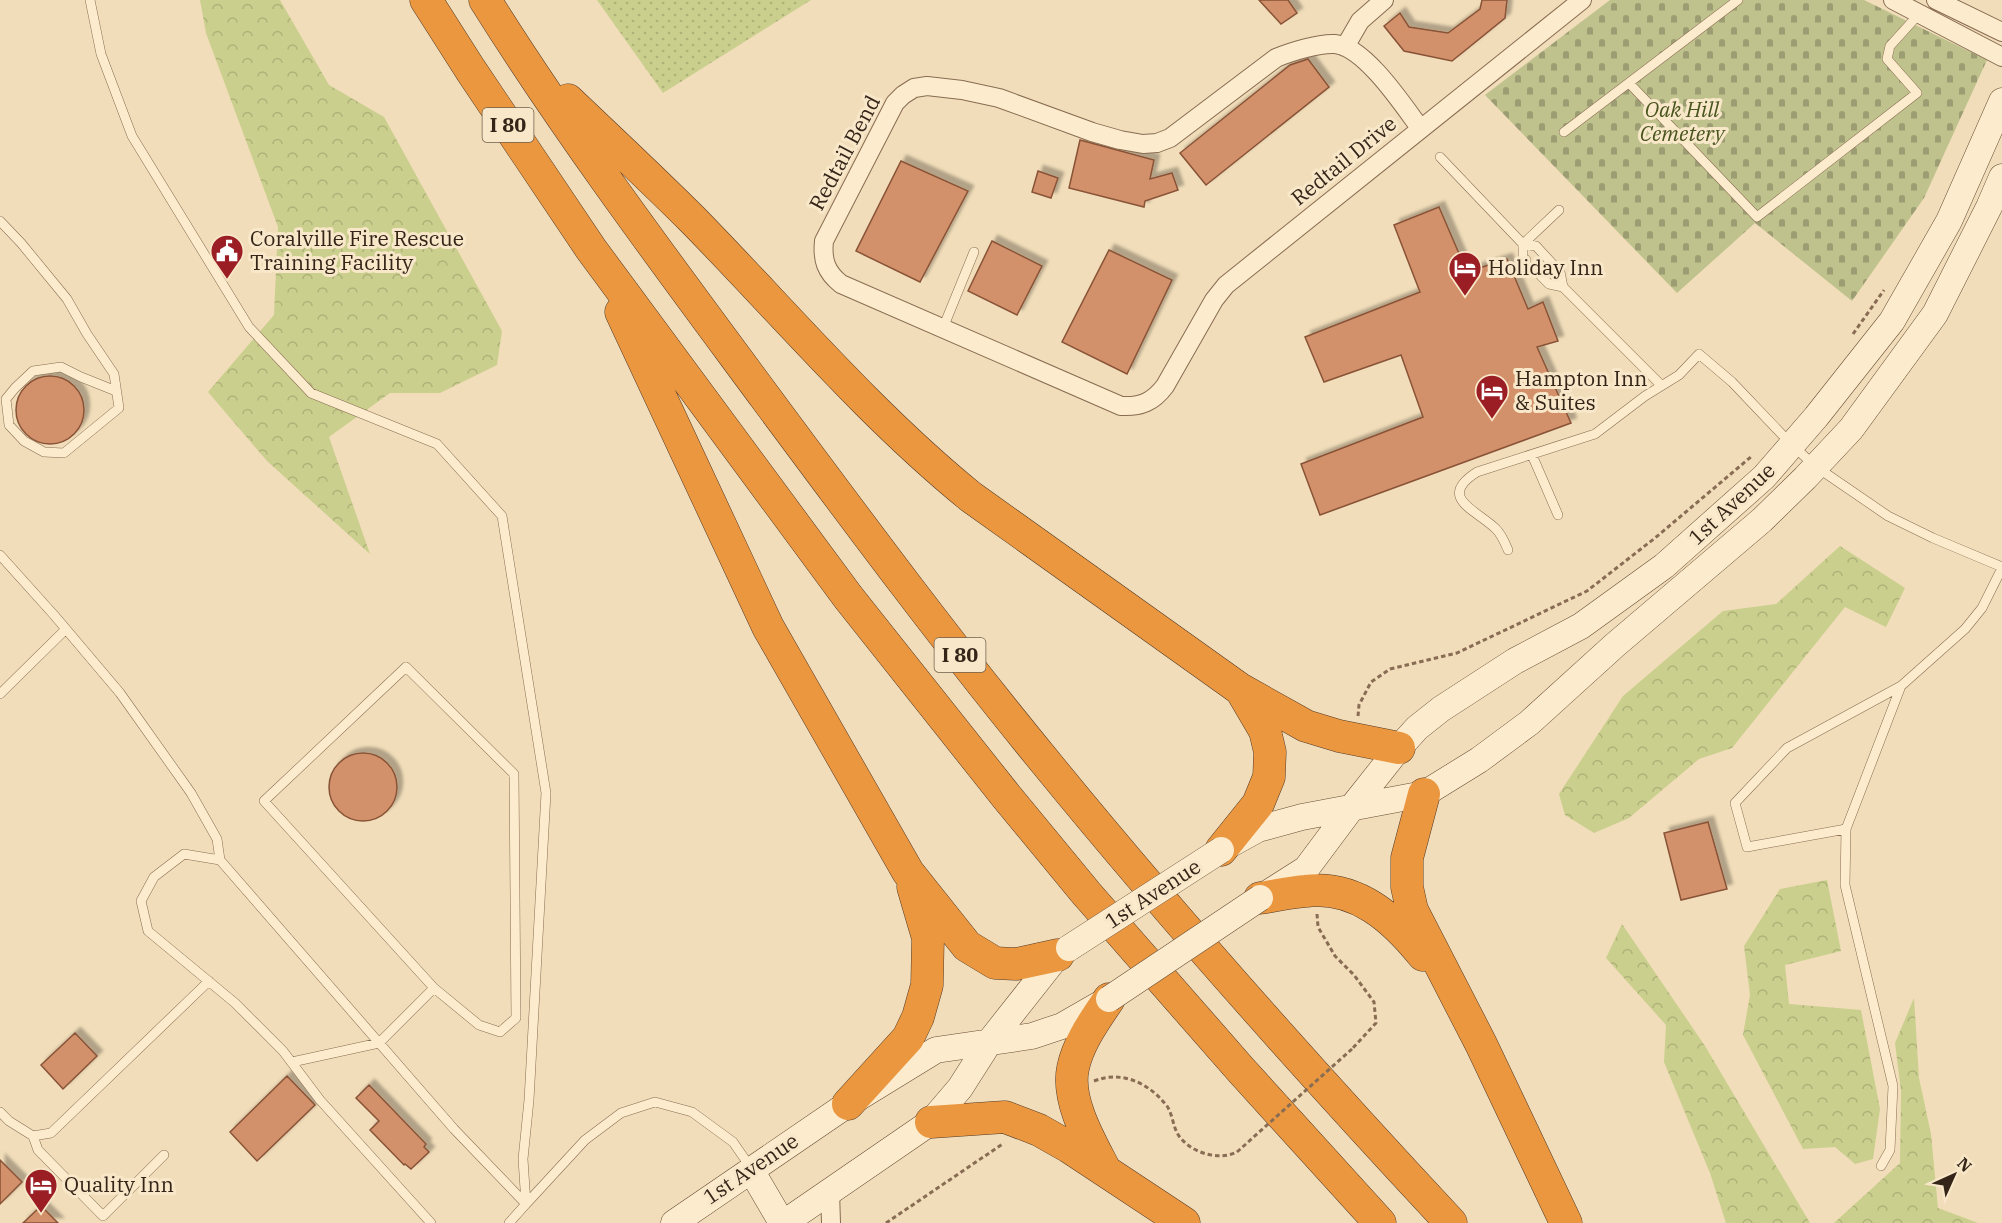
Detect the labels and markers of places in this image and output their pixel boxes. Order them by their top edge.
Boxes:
place label: Coralville Fire Rescue Training Facility [250,224,464,276]
public building icon: Coralville Fire Rescue Training Facility [209,233,245,280]
hotel icon: Holiday Inn [1447,250,1483,297]
place label: Holiday Inn [1488,253,1604,281]
place label: Hampton Inn & Suites [1515,364,1648,416]
hotel icon: Hampton Inn & Suites [1474,373,1510,420]
hotel icon: Quality Inn [23,1167,59,1214]
place label: Quality Inn [64,1170,174,1198]

